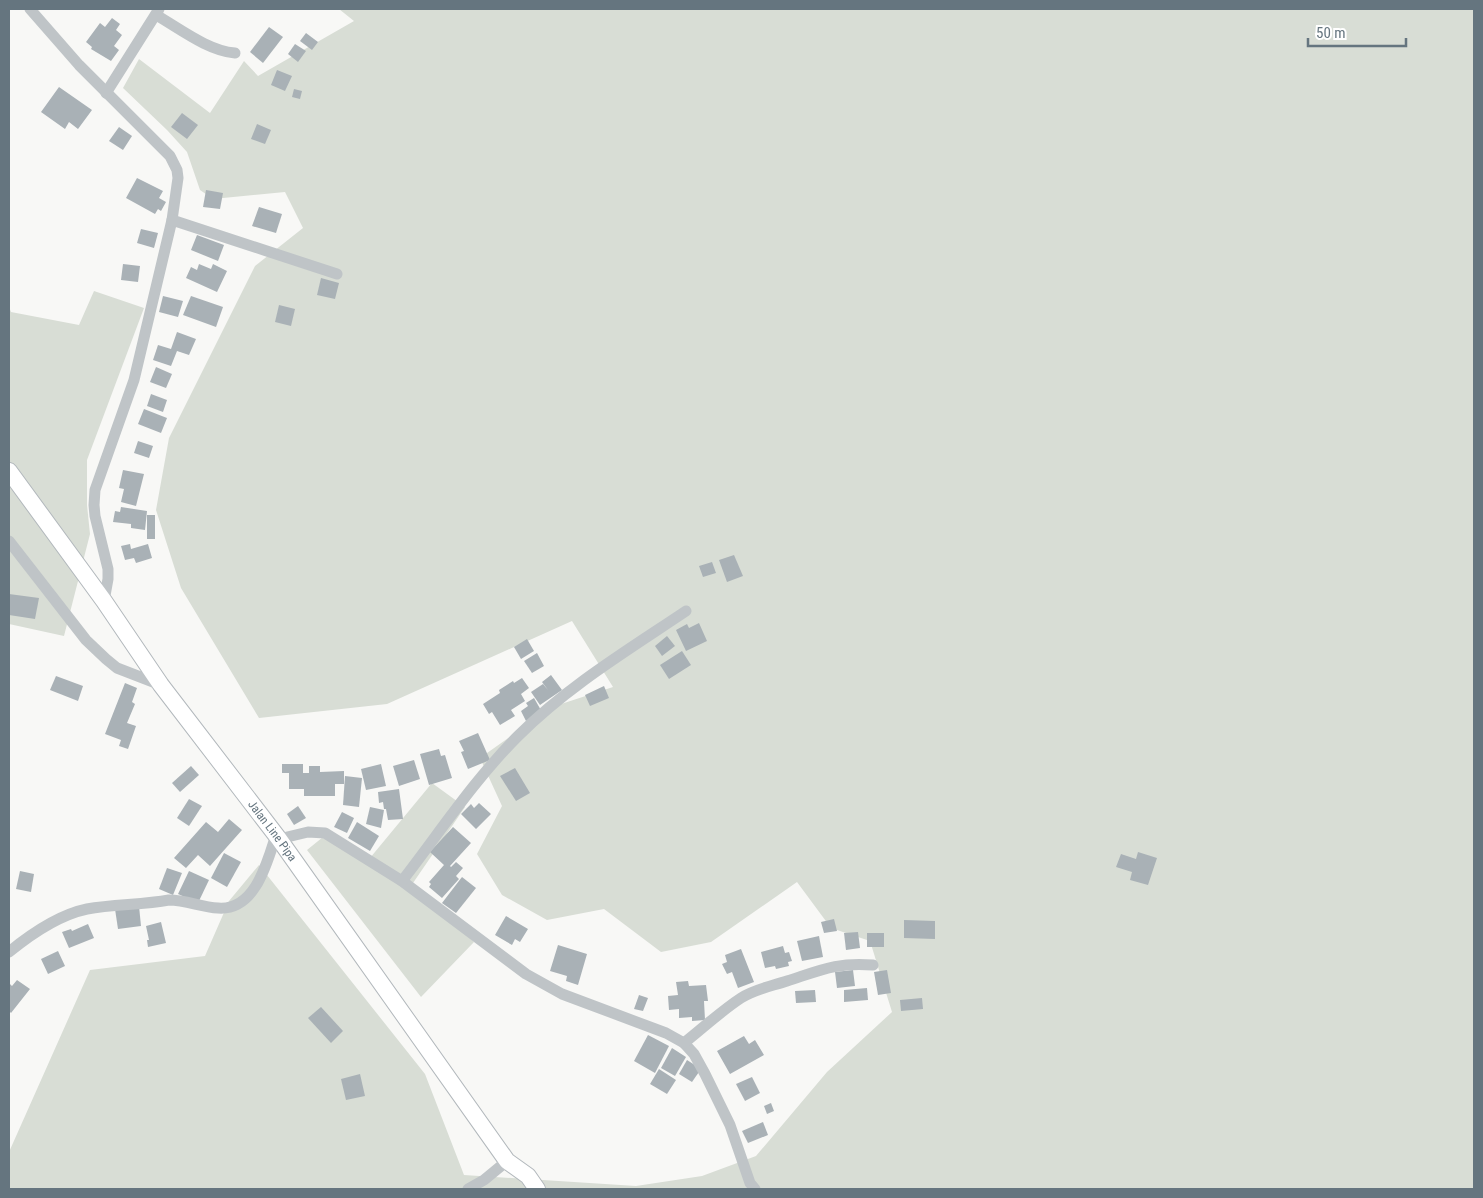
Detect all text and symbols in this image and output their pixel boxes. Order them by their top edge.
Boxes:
scale bar [1308,15,1406,47]
text: 50 m [1316,24,1346,42]
street label: Jalan Line Pipa [245,798,300,864]

